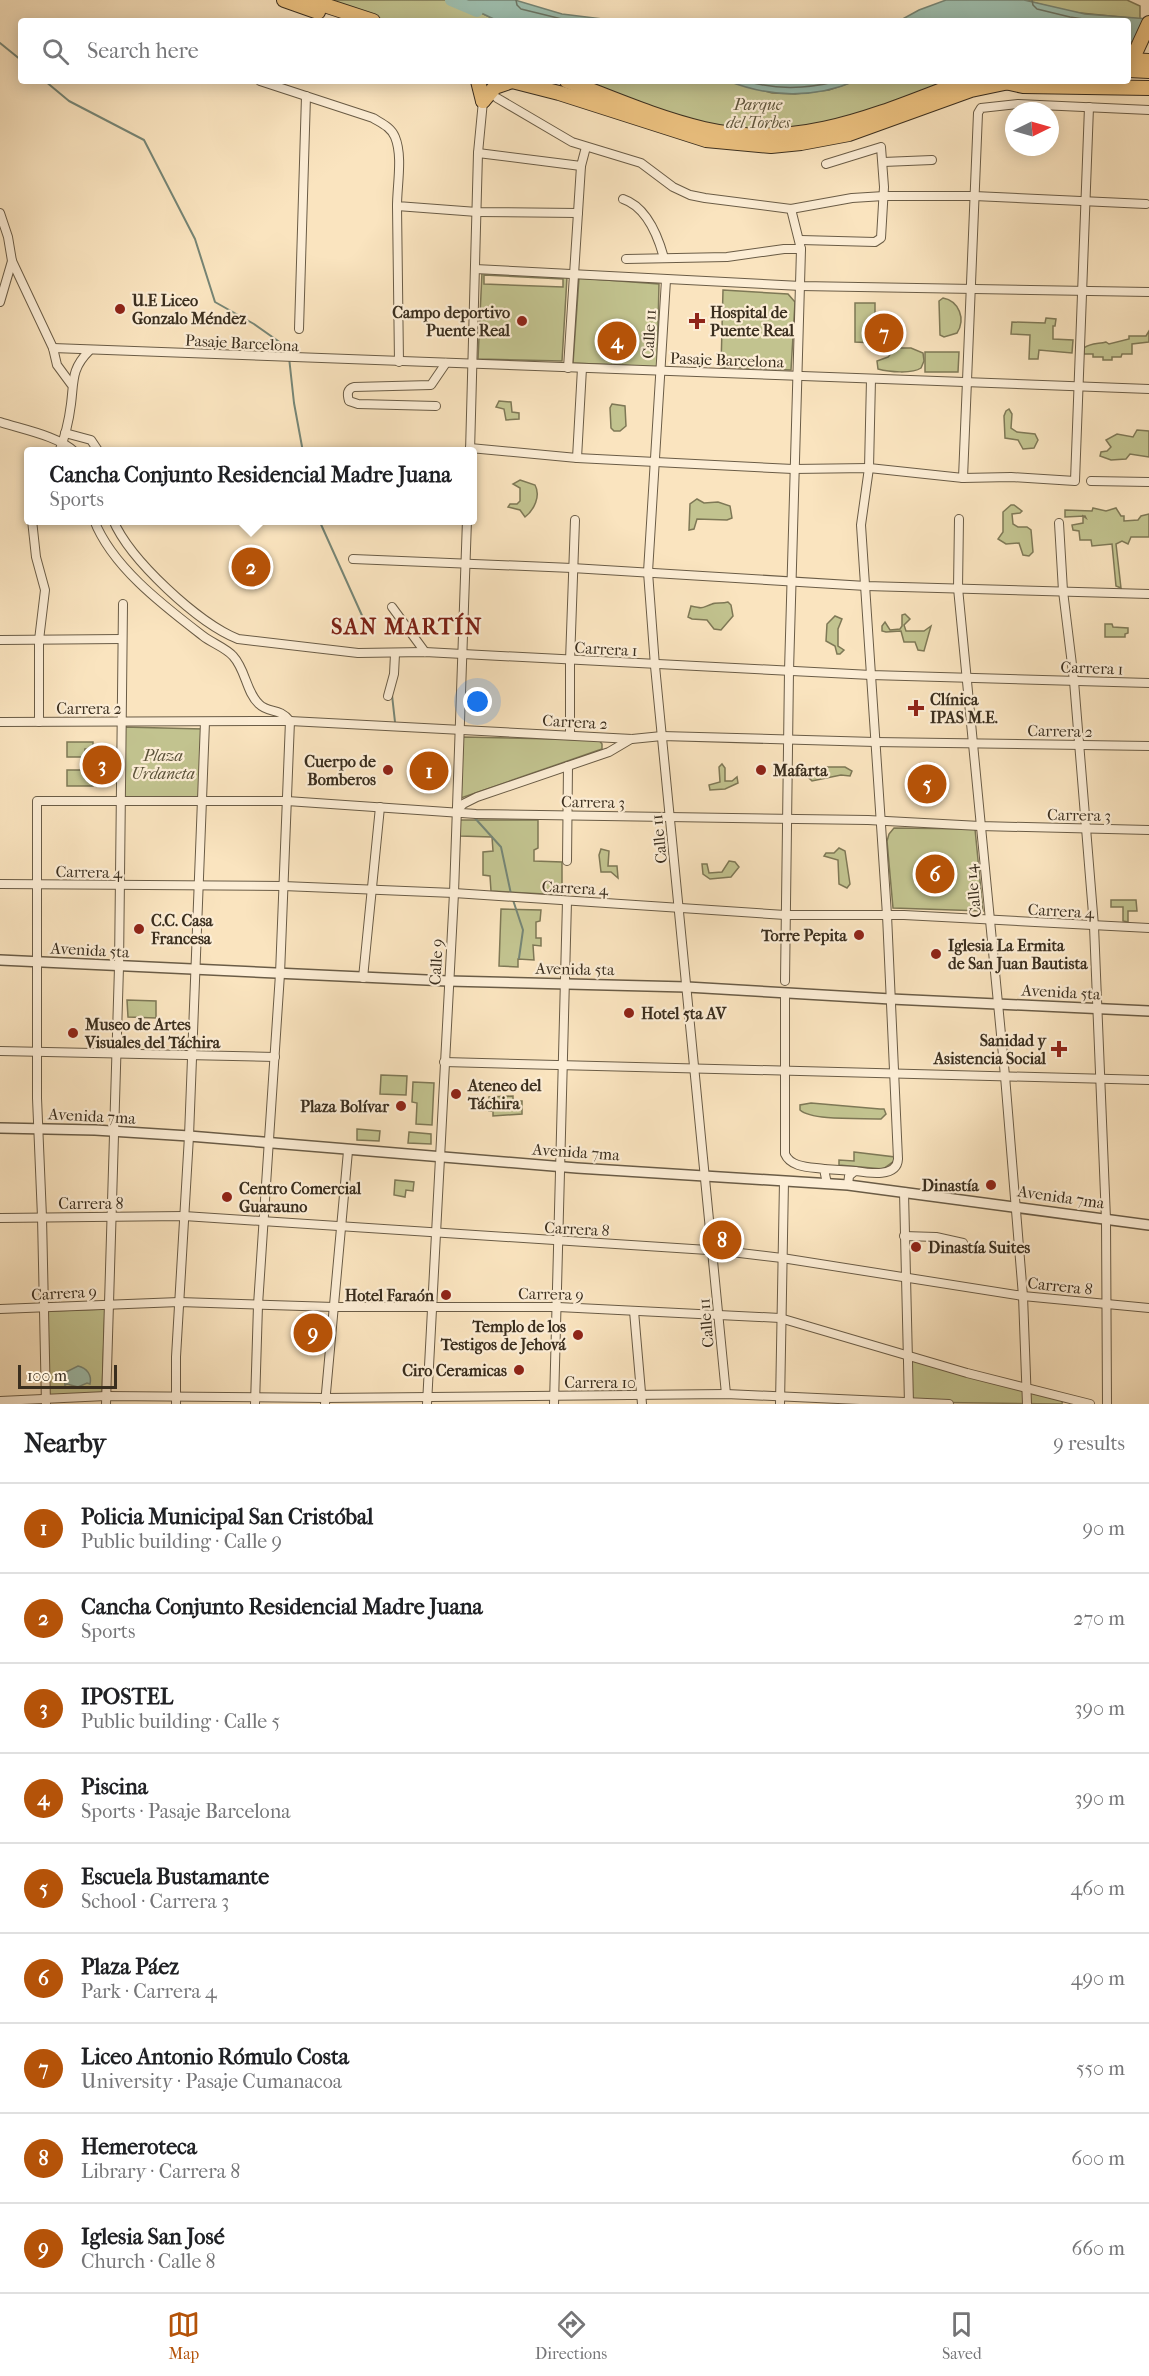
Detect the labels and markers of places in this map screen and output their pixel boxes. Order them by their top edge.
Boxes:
place label: U.E Liceo Gonzalo Méndez [131,291,247,328]
marker: U.E Liceo Gonzalo Méndez [113,302,127,316]
place label: Campo deportivo Puente Real [392,303,511,340]
place label: Hospital de Puente Real [710,303,794,340]
pin: 7 [864,310,904,356]
marker: Hospital de Puente Real [688,312,706,330]
marker: Campo deportivo Puente Real [515,314,529,328]
pin: 4 [598,318,636,364]
pin: 2 [232,544,270,590]
place label: Clínica IPAS M.E. [930,690,998,727]
marker: Clínica IPAS M.E. [907,699,925,717]
pin: 3 [82,742,122,788]
pin: 1 [410,748,448,794]
place label: Cuerpo de Bomberos [304,752,376,789]
place label: Mafarta [772,761,828,780]
pin: 5 [908,762,946,806]
marker: Cuerpo de Bomberos [381,763,395,777]
marker: Mafarta [754,763,768,777]
pin: 6 [916,852,954,896]
place label: C.C. Casa Francesa [150,911,214,948]
marker: C.C. Casa Francesa [132,922,146,936]
place label: Torre Pepita [760,926,848,946]
marker: Torre Pepita [852,928,866,942]
place label: Iglesia La Ermita de San Juan Bautista [948,936,1088,974]
marker: Iglesia La Ermita de San Juan Bautista [929,947,943,961]
place label: Hotel 5ta AV [641,1004,728,1023]
marker: Hotel 5ta AV [622,1006,636,1020]
place label: Museo de Artes Visuales del Táchira [84,1015,221,1052]
marker: Museo de Artes Visuales del Táchira [66,1026,80,1040]
place label: Sanidad y Asistencia Social [933,1031,1047,1068]
marker: Sanidad y Asistencia Social [1050,1040,1068,1058]
place label: Ateneo del Táchira [467,1076,542,1113]
marker: Ateneo del Táchira [449,1087,463,1101]
place label: Plaza Bolívar [300,1097,390,1116]
marker: Plaza Bolívar [394,1099,408,1113]
place label: Dinastía [922,1176,980,1195]
marker: Dinastía [984,1178,998,1192]
place label: Centro Comercial Guarauno [239,1179,362,1216]
marker: Centro Comercial Guarauno [220,1190,234,1204]
pin: 8 [702,1218,742,1262]
place label: Dinastía Suites [928,1238,1030,1257]
marker: Dinastía Suites [909,1240,923,1254]
place label: Hotel Faraón [345,1286,435,1305]
marker: Hotel Faraón [439,1288,453,1302]
pin: 9 [294,1310,332,1356]
place label: Templo de los Testigos de Jehová [440,1317,567,1355]
marker: Templo de los Testigos de Jehová [571,1328,585,1342]
place label: Ciro Ceramicas [402,1361,507,1380]
marker: Ciro Ceramicas [512,1363,526,1377]

